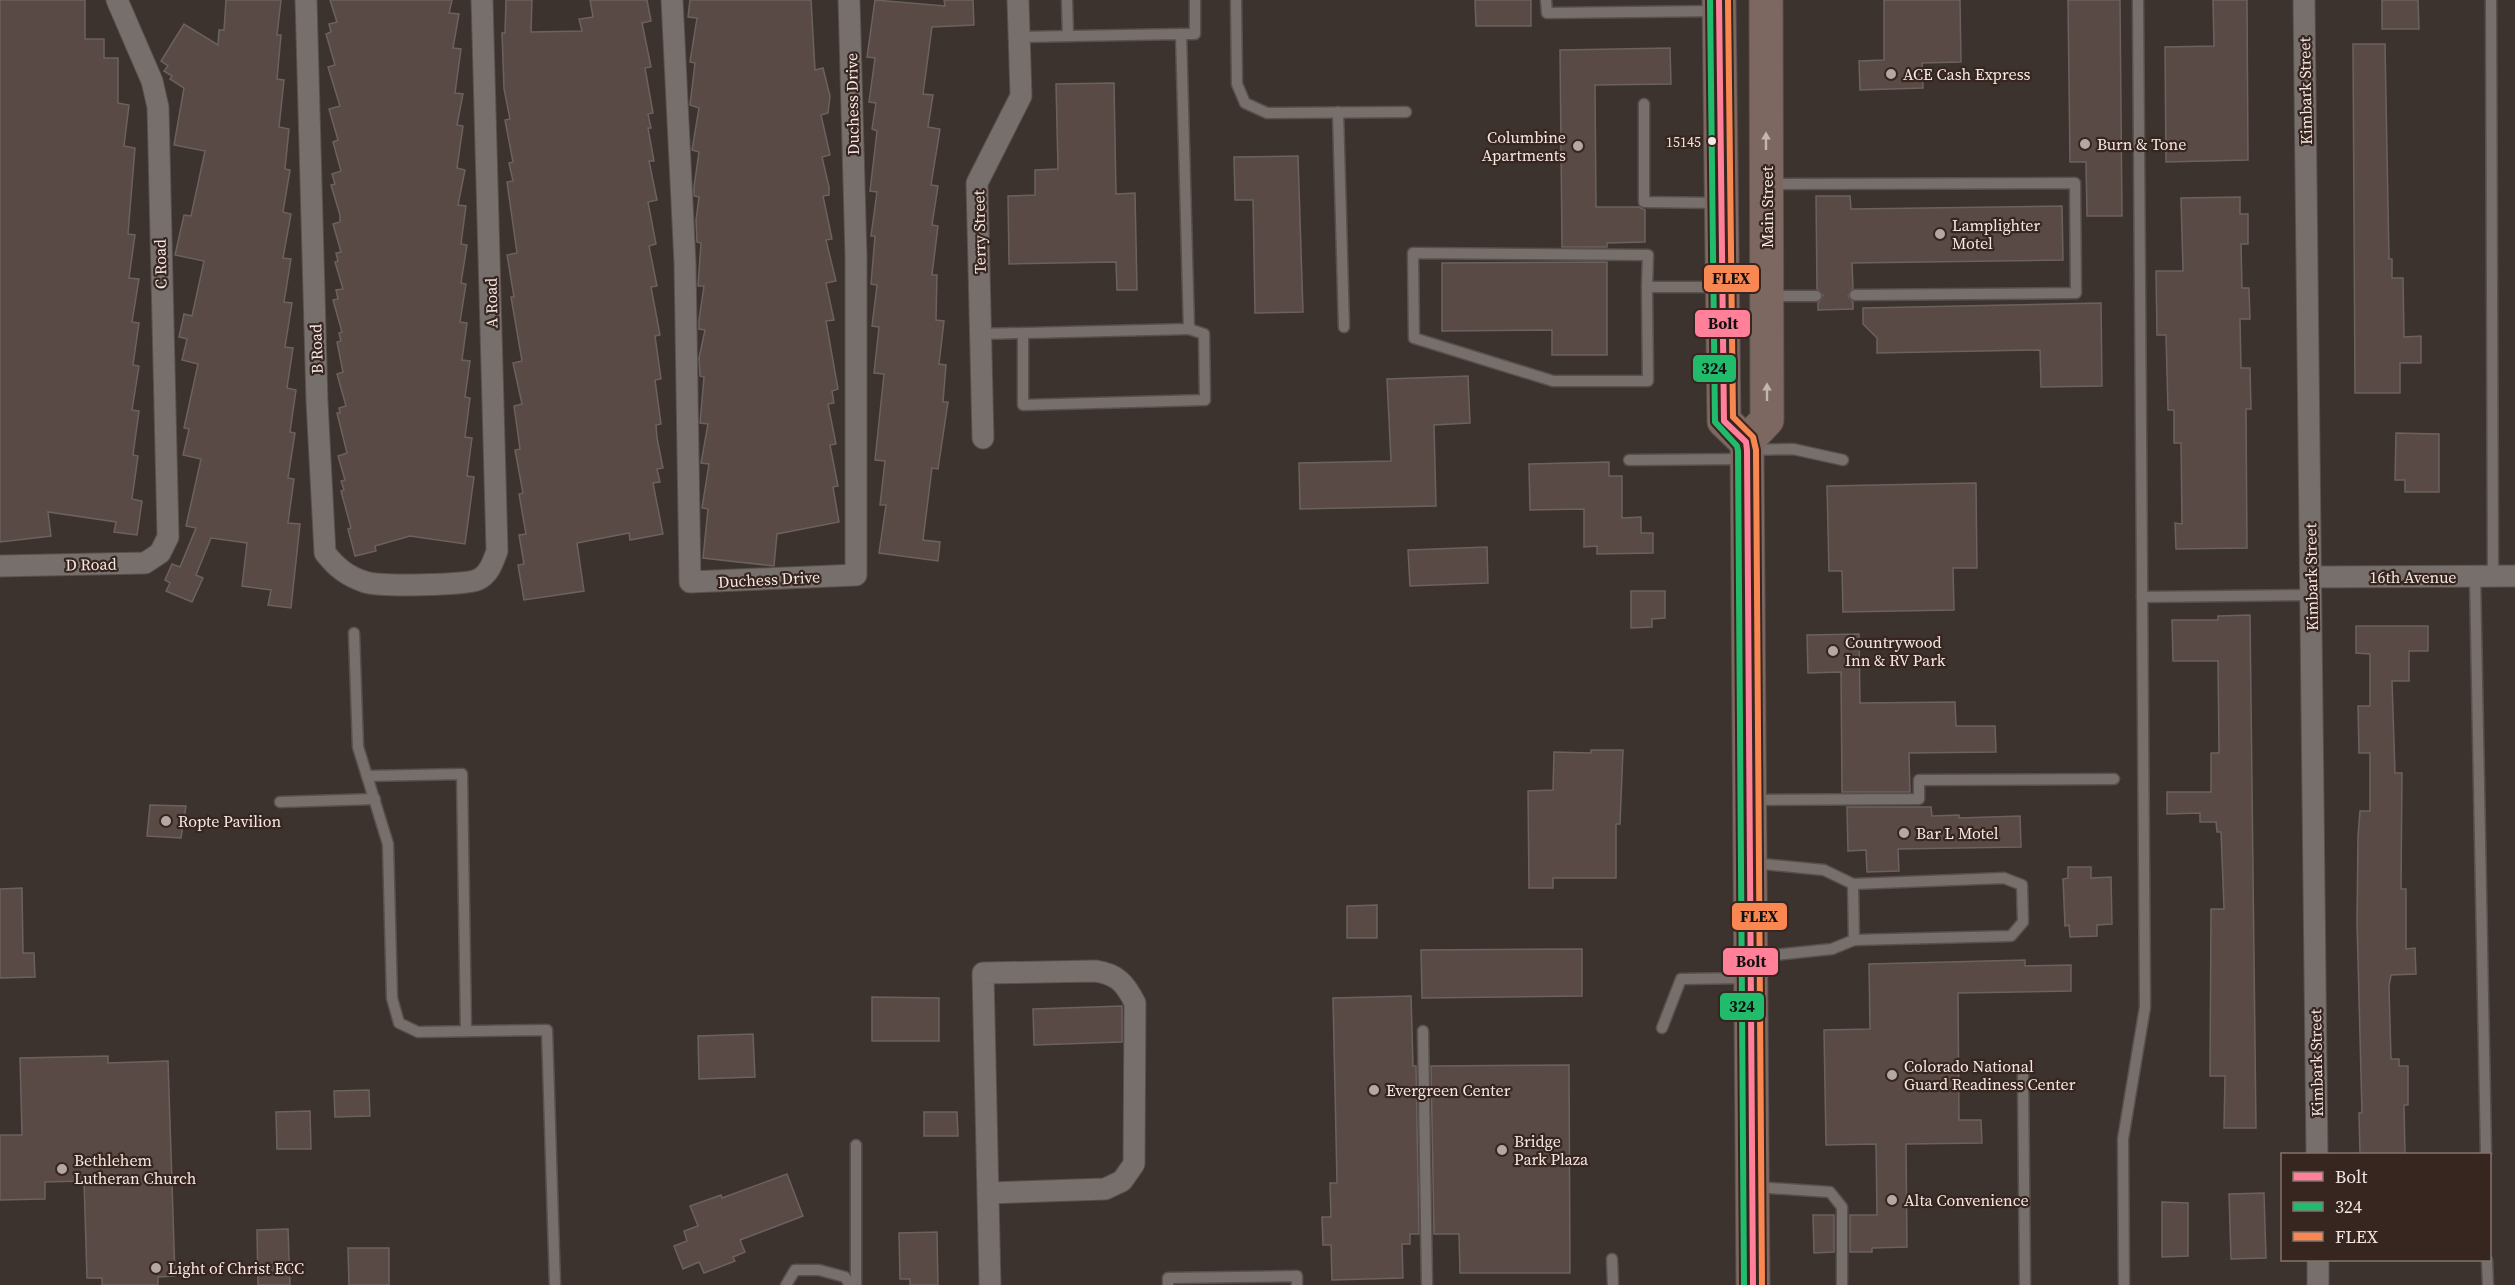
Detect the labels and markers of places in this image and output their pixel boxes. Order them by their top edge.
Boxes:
place label: ACE Cash Express [1903,63,2031,85]
marker: ACE Cash Express [1884,67,1898,81]
place label: Columbine Apartments [1482,126,1566,166]
place label: 15145 [1666,132,1701,152]
place label: Burn & Tone [2097,133,2186,155]
marker: 15145 [1706,135,1718,147]
marker: Burn & Tone [2078,137,2092,151]
marker: Columbine Apartments [1571,139,1585,153]
place label: Lamplighter Motel [1952,214,2041,254]
marker: Lamplighter Motel [1933,227,1947,241]
place label: Countrywood Inn & RV Park [1845,631,1946,671]
marker: Countrywood Inn & RV Park [1826,644,1840,658]
place label: Ropte Pavilion [178,810,282,832]
marker: Ropte Pavilion [159,814,173,828]
place label: Bar L Motel [1916,822,1999,844]
marker: Bar L Motel [1897,826,1911,840]
place label: Colorado National Guard Readiness Center [1904,1055,2076,1095]
marker: Colorado National Guard Readiness Center [1885,1068,1899,1082]
place label: Evergreen Center [1386,1079,1511,1101]
marker: Evergreen Center [1367,1083,1381,1097]
place label: Bridge Park Plaza [1514,1130,1589,1170]
marker: Bridge Park Plaza [1495,1143,1509,1157]
place label: Bethlehem Lutheran Church [74,1149,197,1189]
marker: Bethlehem Lutheran Church [55,1162,69,1176]
place label: Alta Convenience [1904,1189,2029,1211]
marker: Alta Convenience [1885,1193,1899,1207]
place label: Light of Christ ECC [168,1257,304,1279]
marker: Light of Christ ECC [149,1261,163,1275]

